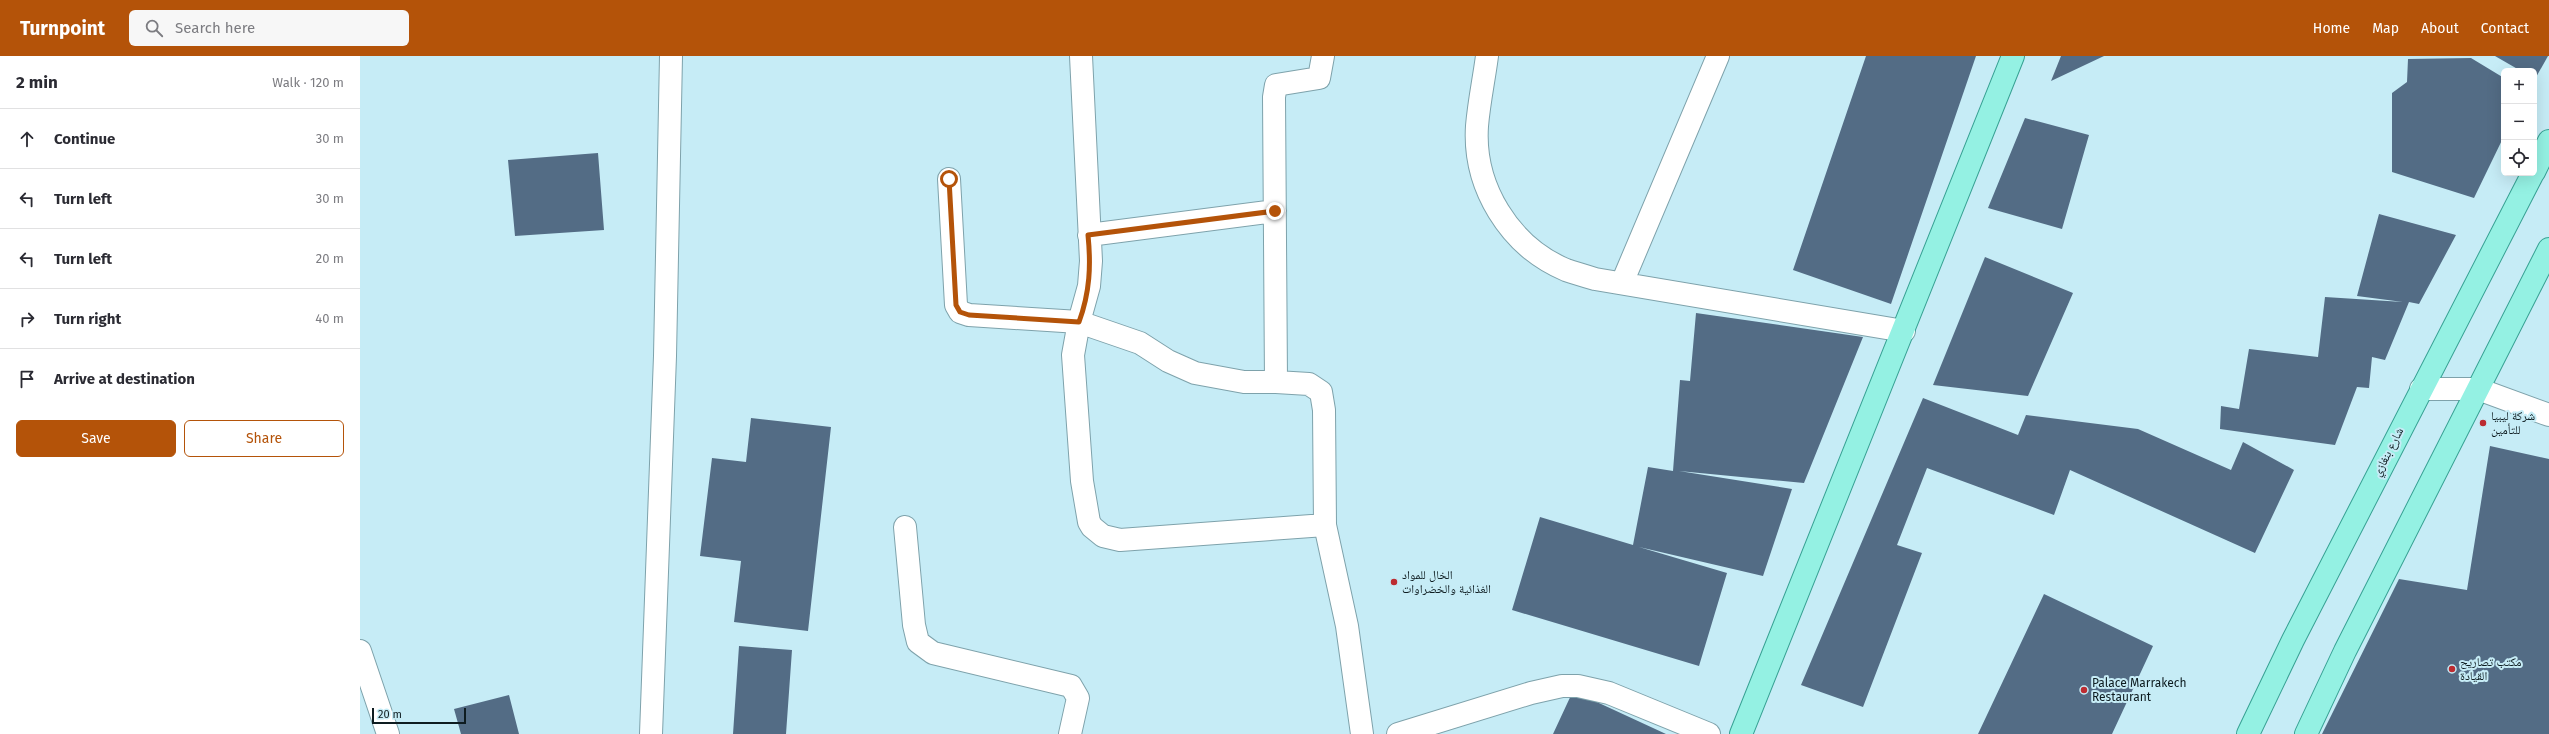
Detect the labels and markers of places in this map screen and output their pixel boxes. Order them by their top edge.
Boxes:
place label: شركة ليبيا للتأمين [2491,409,2535,437]
marker: شركة ليبيا للتأمين [2478,418,2488,428]
place label: الخال للمواد الغذائية والخضراوات [1402,568,1491,596]
marker: الخال للمواد الغذائية والخضراوات [1389,577,1399,587]
place label: مكتب تصاريح القيادة [2460,655,2522,683]
marker: مكتب تصاريح القيادة [2447,664,2457,674]
place label: Palace Marrakech Restaurant [2092,676,2187,704]
marker: Palace Marrakech Restaurant [2079,685,2089,695]

